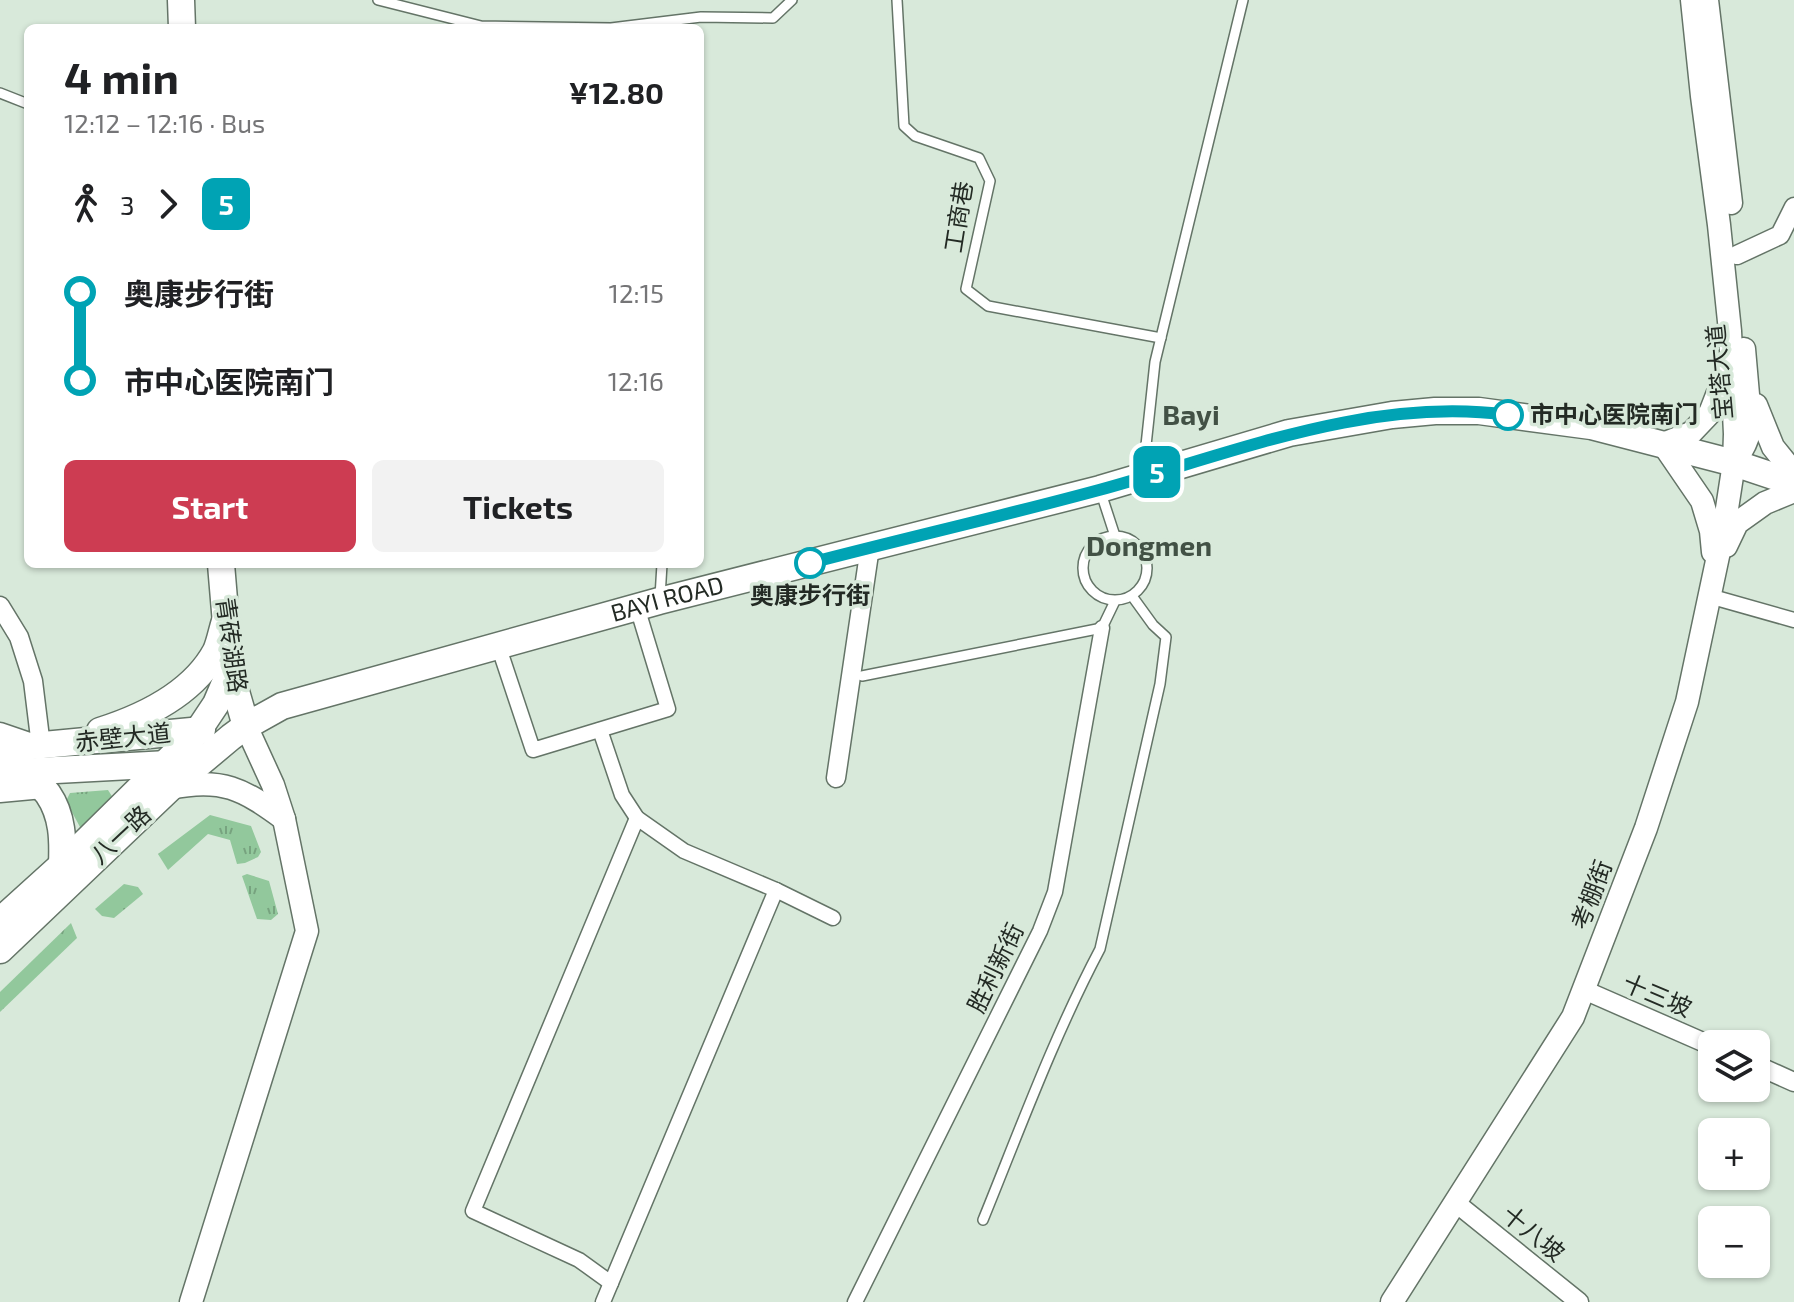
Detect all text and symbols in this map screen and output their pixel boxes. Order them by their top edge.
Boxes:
text: 4 min [64,50,179,103]
text: ¥12.80 [569,74,664,110]
text: 12:12 – 12:16 · Bus [64,107,265,138]
street label: 工商巷 [938,179,977,255]
icon: walk [64,182,108,226]
icon: forward [146,182,190,226]
text: 5 [218,187,234,221]
text: 3 [120,189,134,220]
text: 奥康步行街 [124,275,274,311]
text: 12:15 [609,277,664,308]
street label: 宝塔大道 [1700,323,1737,421]
text: 市中心医院南门 [124,363,334,399]
text: 12:16 [608,365,664,396]
district label: Bayi [1162,397,1220,431]
place label: 市中心医院南门 [1530,399,1698,428]
marker: 市中心医院南门 [1493,400,1523,430]
line badge: 5 [1131,446,1183,498]
text: 5 [1149,455,1165,489]
button: Start [64,460,356,552]
button: Tickets [372,460,664,552]
district label: Dongmen [1086,528,1212,562]
marker: 奥康步行街 [795,548,825,578]
street label: BAYI ROAD [607,569,726,627]
place label: 奥康步行街 [750,580,870,609]
street label: 青砖湖路 [211,595,254,694]
street label: 赤壁大道 [74,717,172,756]
street label: 八一路 [84,799,156,869]
street label: 考棚街 [1564,856,1617,933]
street label: 胜利新街 [961,918,1029,1017]
street label: 十三坡 [1619,967,1696,1022]
map controls [1698,1030,1770,1278]
button: layers [1698,1030,1770,1102]
button: + [1698,1118,1770,1190]
street label: 十八坡 [1497,1199,1571,1267]
button: − [1698,1206,1770,1278]

